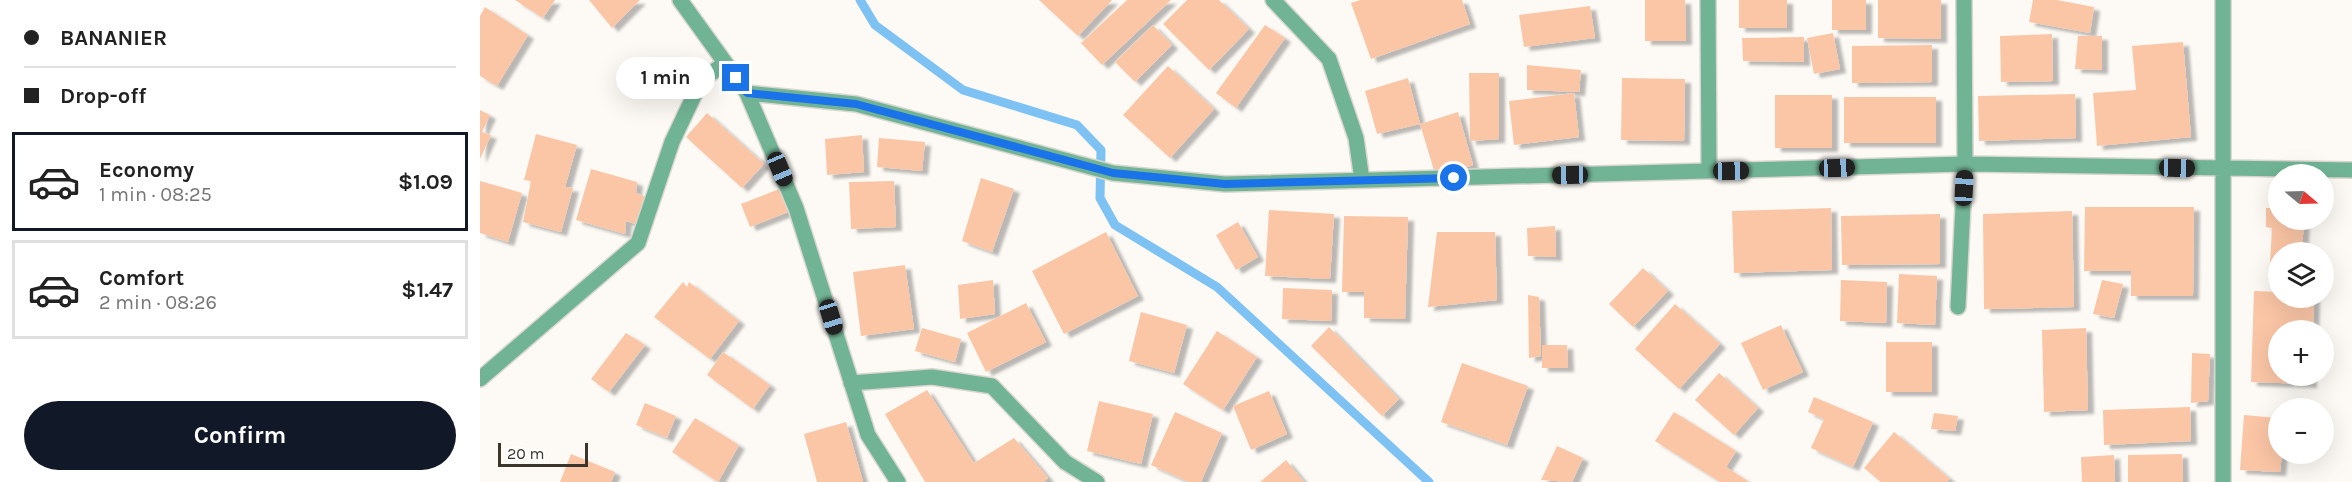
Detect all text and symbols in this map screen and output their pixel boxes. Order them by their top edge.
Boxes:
text: BANANIER [60,25,167,51]
callout: 1 min [616,57,715,99]
route end [722,64,749,91]
text: 1 min [640,66,691,89]
text: Drop-off [60,83,146,109]
car [765,149,795,189]
icon: car [27,155,81,209]
text: Economy [99,157,194,183]
car [1819,158,1855,178]
car [2159,159,2195,177]
car [1713,162,1749,180]
route start [1440,164,1467,191]
north arrow [2268,164,2334,230]
map controls [2268,164,2334,464]
car [1552,166,1588,184]
text: $1.09 [398,169,453,195]
car [1954,170,1974,206]
text: 1 min · 08:25 [99,183,212,206]
button: layers [2268,242,2334,308]
icon: car [27,263,81,317]
text: Comfort [99,265,184,291]
text: $1.47 [401,277,453,303]
text: 2 min · 08:26 [99,291,217,314]
car [817,297,845,337]
button: + [2268,320,2334,386]
button: − [2268,398,2334,464]
button: Confirm [24,401,456,470]
scale bar [498,440,588,468]
text: 20 m [507,444,545,463]

